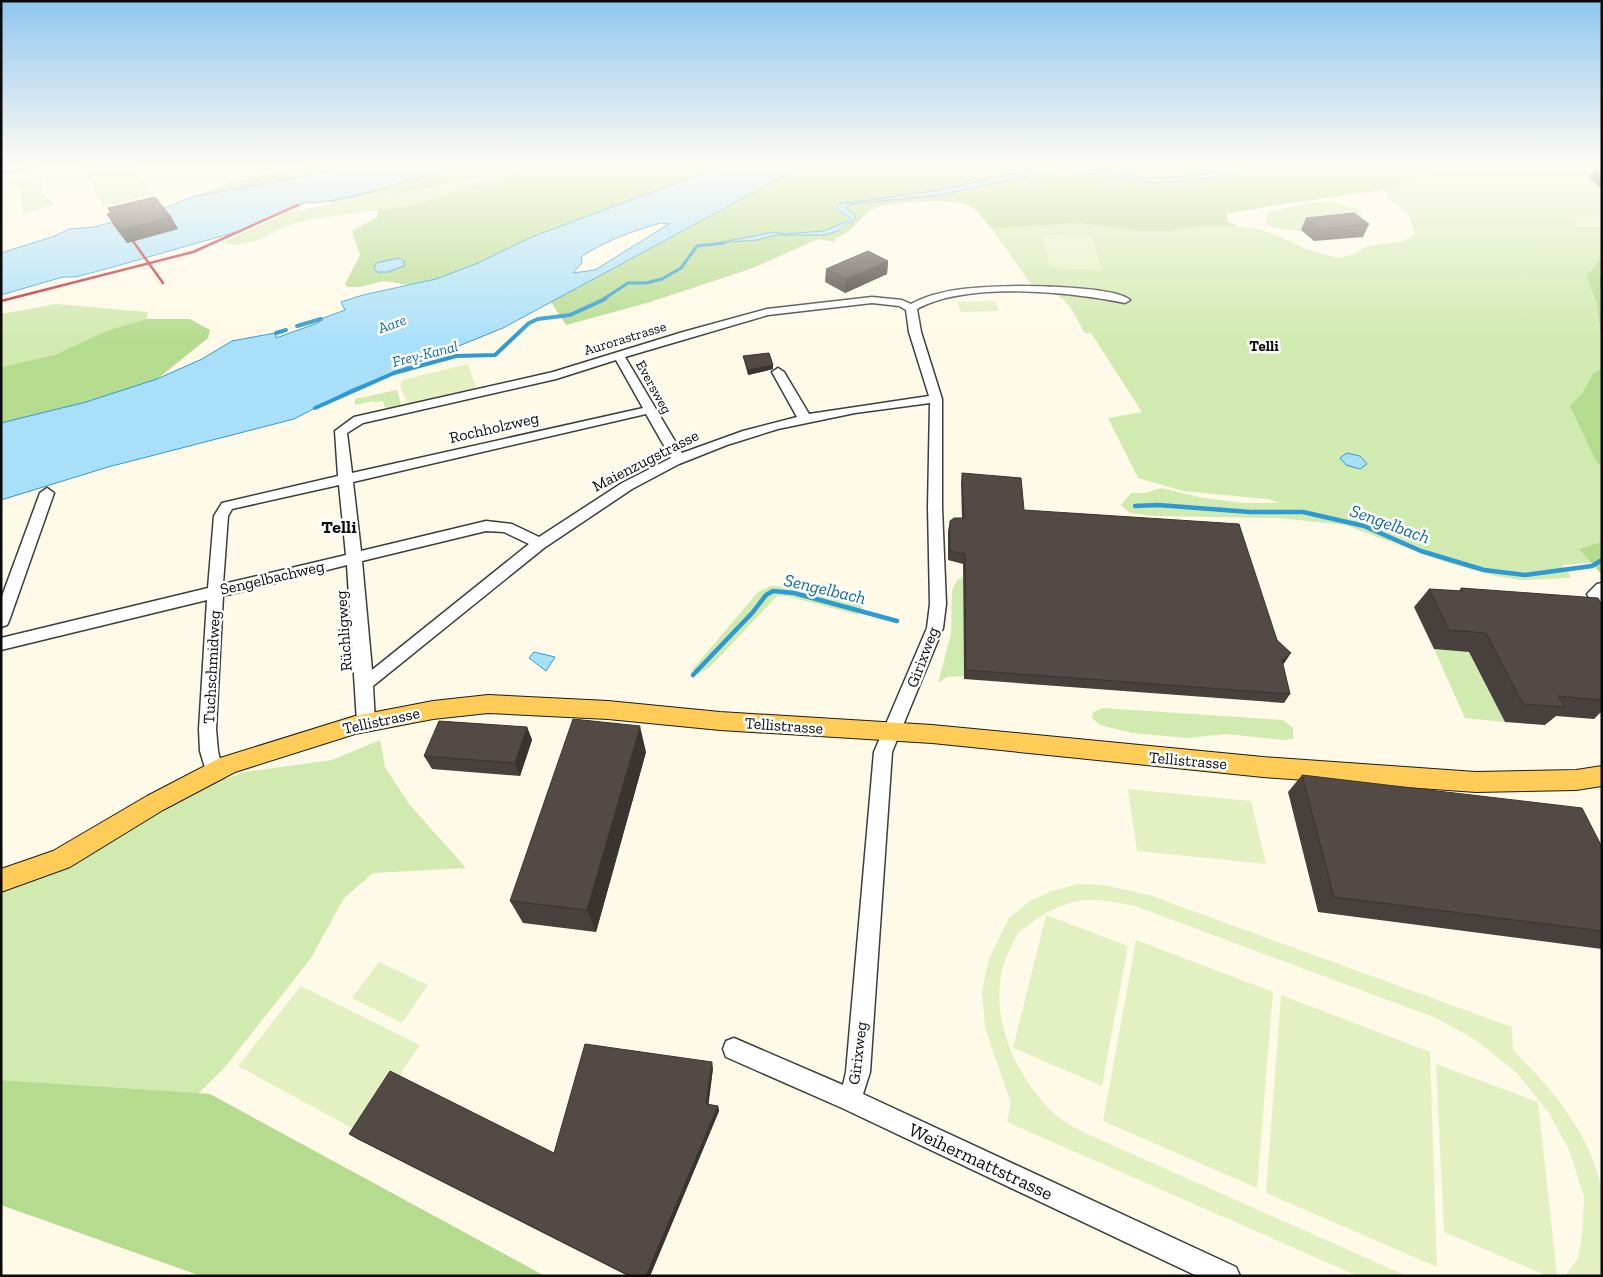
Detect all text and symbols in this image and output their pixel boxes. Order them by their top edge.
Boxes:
water label: Aare [375,311,408,338]
street label: Aurorastrasse [582,318,669,359]
water label: Frey-Kanal [390,337,460,371]
district label: Telli [1249,337,1279,355]
street label: Eversweg [632,358,675,417]
street label: Rochholzweg [447,408,541,447]
street label: Maienzugstrasse [589,425,702,495]
water label: Sengelbach [1347,499,1433,549]
district label: Telli [321,516,357,538]
street label: Sengelbachweg [218,556,326,599]
water label: Sengelbach [782,569,868,609]
street label: Rüchligweg [331,590,356,672]
street label: Tuchschmidweg [199,609,224,724]
street label: Girixweg [902,624,943,690]
street label: Tellistrasse [341,703,421,738]
street label: Tellistrasse [744,713,824,738]
street label: Tellistrasse [1148,748,1228,773]
street label: Girixweg [844,1020,871,1086]
street label: Weihermattstrasse [905,1118,1057,1205]

